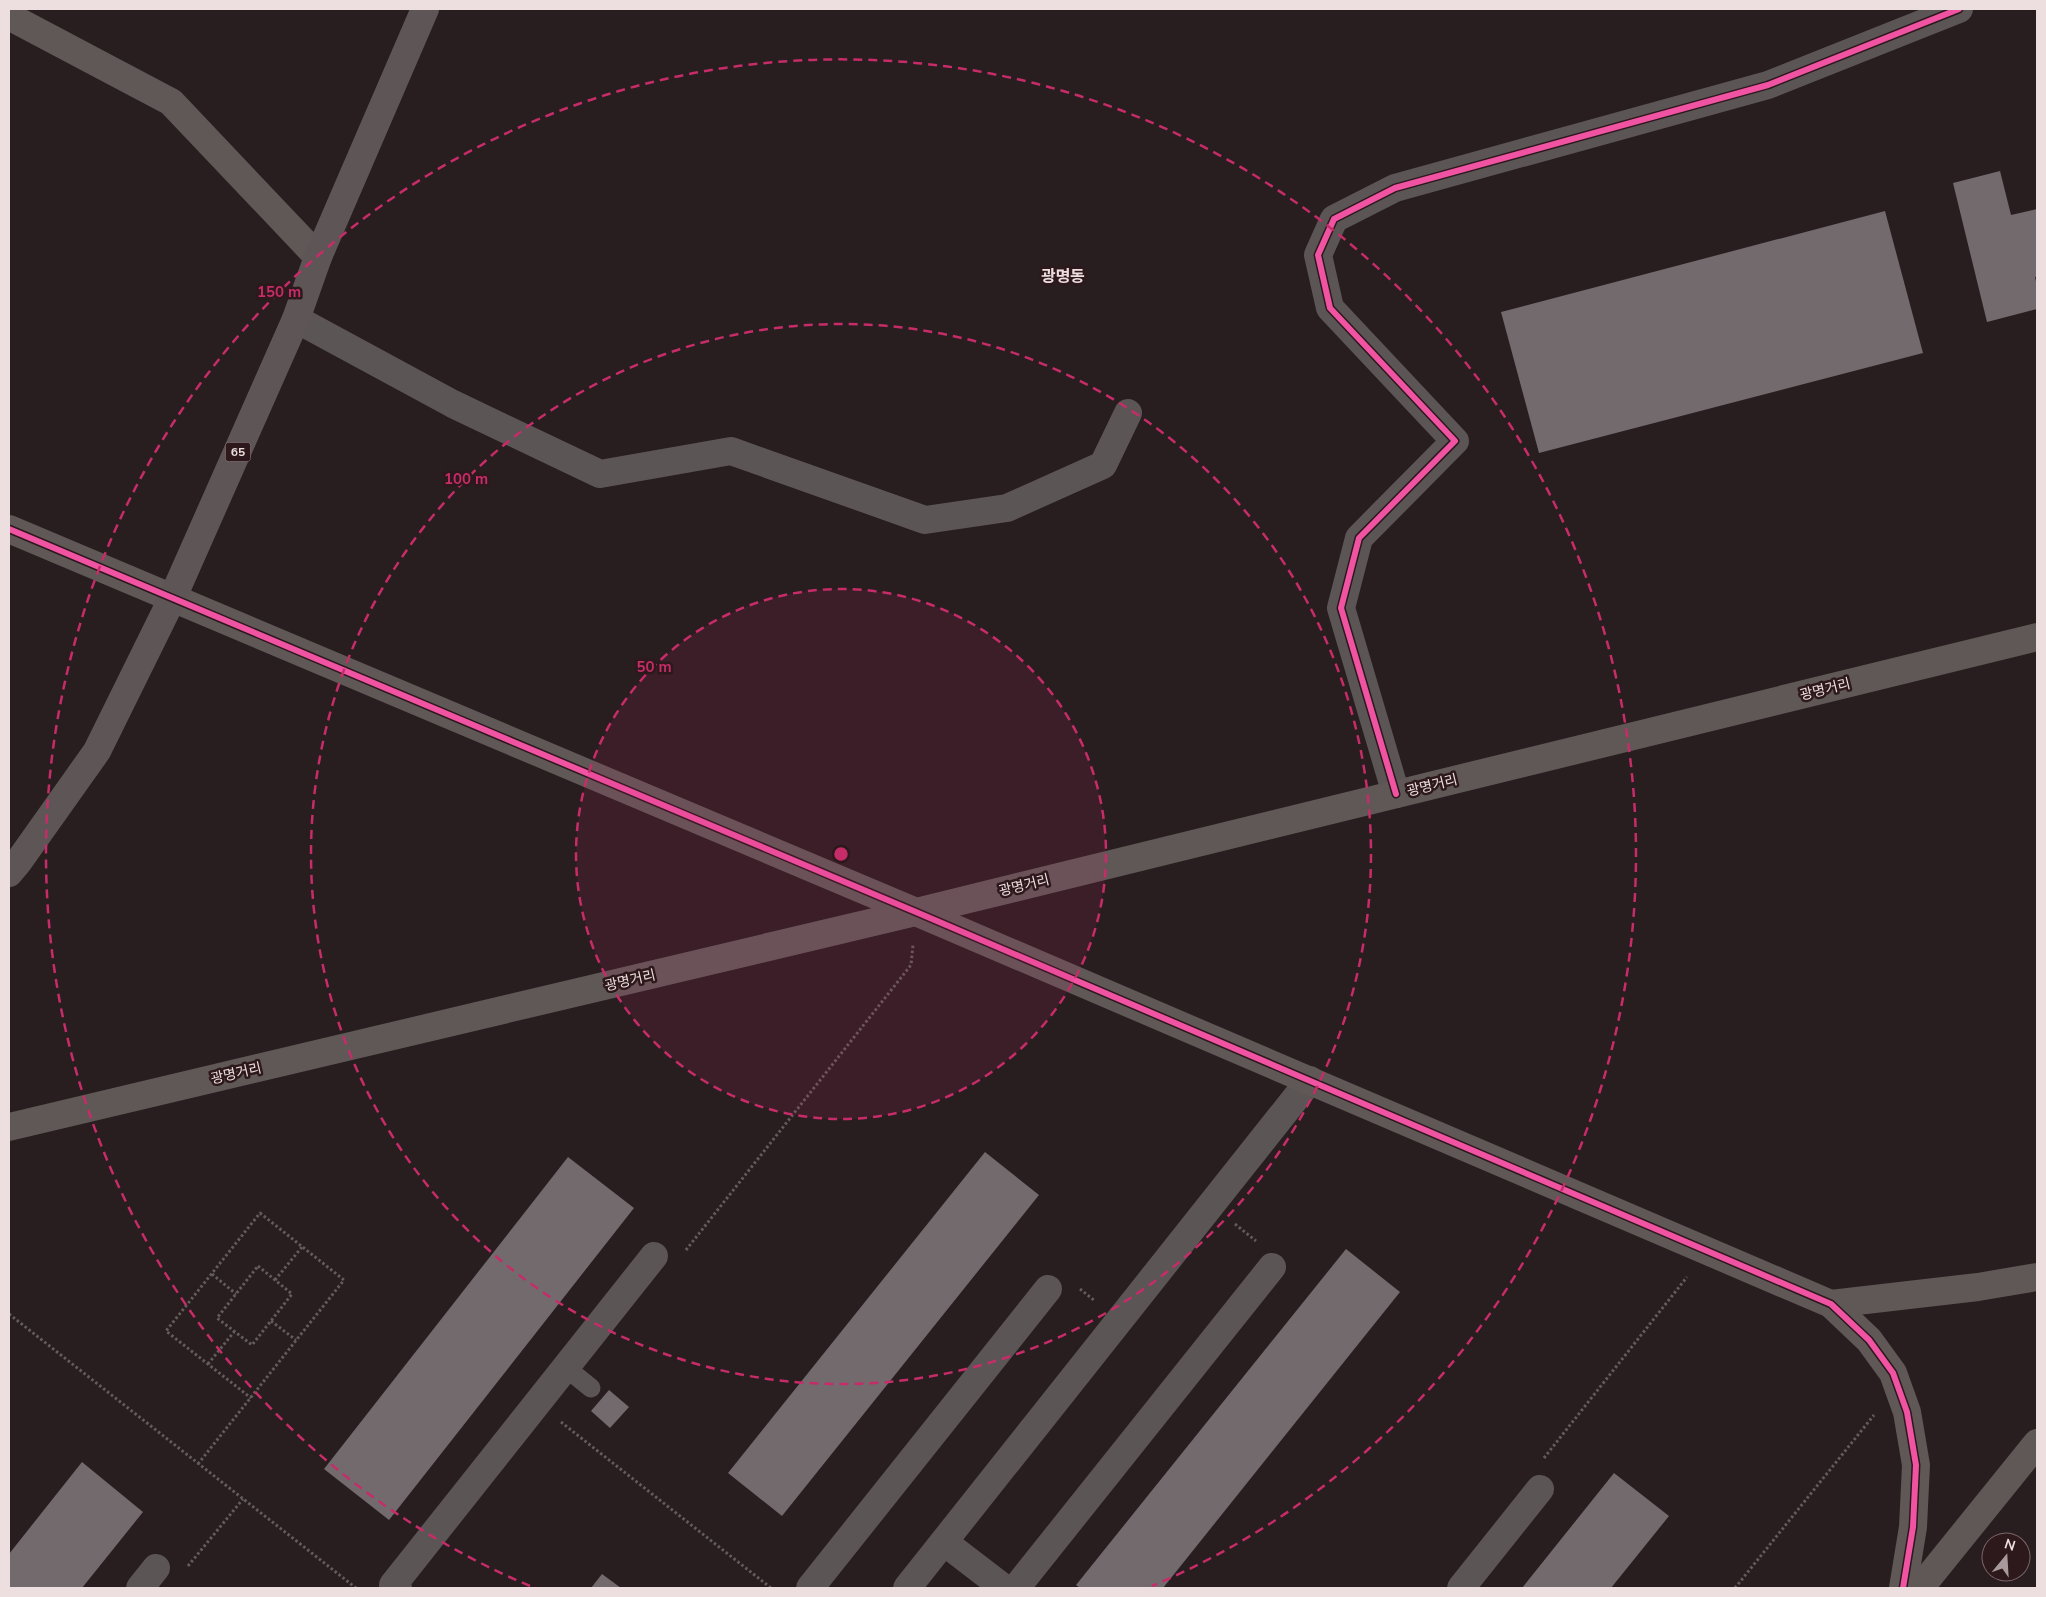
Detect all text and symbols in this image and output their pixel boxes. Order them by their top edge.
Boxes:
district label: 광명동 [1041,266,1085,288]
text: 150 m [257,282,301,302]
road number: 65 [226,442,250,462]
text: 100 m [444,469,488,489]
text: 50 m [636,657,672,677]
street label: 광명거리 [1798,674,1852,705]
street label: 광명거리 [1405,770,1459,801]
centre of rings [832,845,850,863]
street label: 광명거리 [997,870,1051,901]
street label: 광명거리 [603,965,657,996]
street label: 광명거리 [209,1058,263,1089]
north arrow [1981,1532,2031,1582]
text: N [2002,1534,2018,1556]

